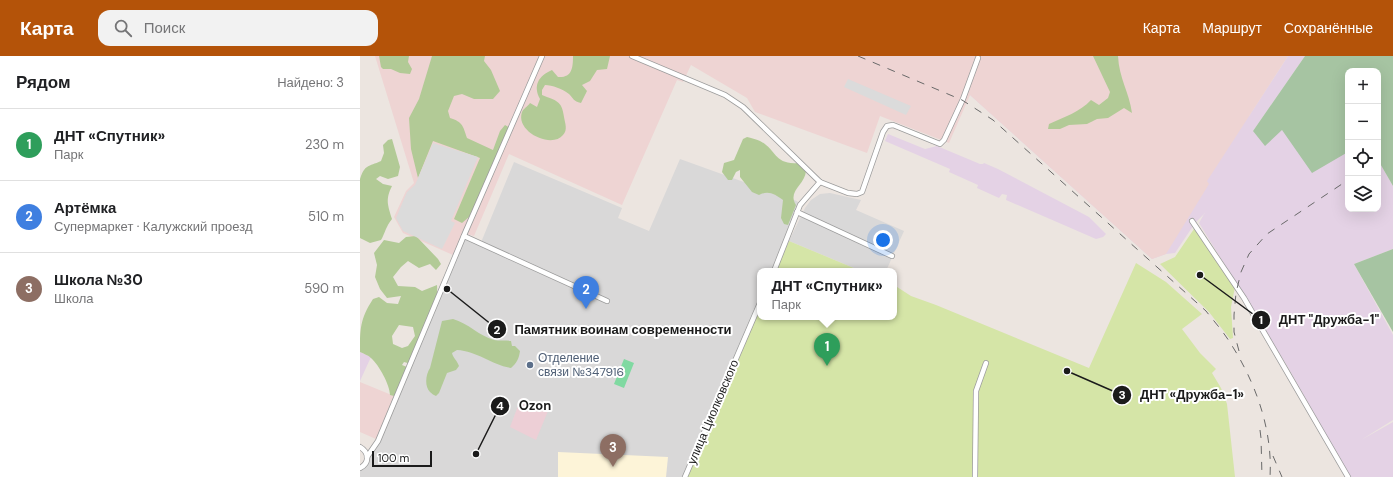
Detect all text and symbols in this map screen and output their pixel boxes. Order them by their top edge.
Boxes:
search box [98,10,378,46]
text: Карта [20,16,74,41]
icon: search [112,17,134,39]
text: Поиск [144,18,185,38]
text: Карта [1143,19,1180,37]
text: Маршрут [1202,19,1262,37]
text: Сохранённые [1284,19,1373,37]
map controls [1345,68,1381,212]
button: + [1345,68,1381,104]
text: Рядом [16,71,71,93]
text: Найдено: 3 [277,74,344,91]
button: − [1345,104,1381,140]
text: ДНТ «Спутник» [54,126,165,146]
text: 1 [27,136,31,153]
text: 230 m [305,136,344,153]
button: locate [1345,140,1381,176]
text: Парк [54,146,84,163]
button: layers [1345,176,1381,212]
text: Артёмка [54,198,116,218]
text: 2 [25,208,33,225]
text: 510 m [308,208,344,225]
text: Супермаркет · Калужский проезд [54,218,252,235]
your location [873,230,893,250]
popup [757,268,897,320]
text: Школа №30 [54,270,143,290]
pin: 2 [573,276,599,309]
text: ДНТ «Спутник» [771,276,883,296]
text: 3 [25,280,33,297]
text: 590 m [304,280,344,297]
text: Школа [54,290,94,307]
text: Парк [771,296,801,313]
callout: ДНТ "Дружба-1" [1251,307,1387,332]
text: ДНТ "Дружба-1" [1279,311,1379,328]
text: 1 [1259,312,1263,328]
callout: Памятник воинам современности [487,317,740,342]
text: Памятник воинам современности [514,321,732,338]
text: 2 [494,322,501,338]
pin: 1 [814,333,840,366]
place label: Отделение связи №347916 [538,350,624,380]
street label: улица Циолковского [684,357,742,467]
marker: Отделение связи №347916 [525,360,535,370]
callout: ДНТ «Дружба-1» [1112,382,1252,407]
text: ДНТ «Дружба-1» [1140,386,1244,403]
text: 3 [1118,387,1126,403]
callout: Ozon [490,393,559,418]
text: Ozon [519,397,551,414]
text: 4 [496,398,504,414]
pin: 3 [600,434,626,467]
scale bar [372,449,432,468]
text: 100 m [378,451,409,465]

